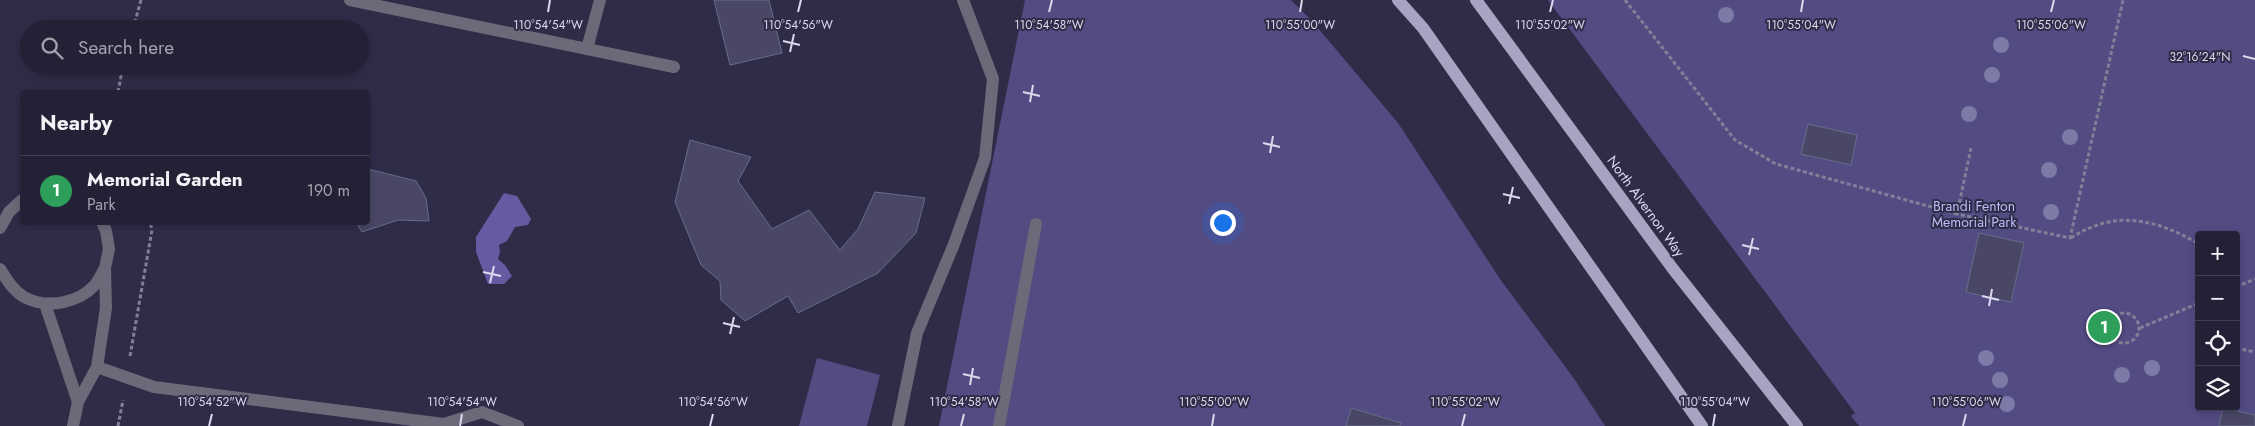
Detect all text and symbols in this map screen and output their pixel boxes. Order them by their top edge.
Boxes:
text: 110°54'54"W [513,16,583,34]
text: 110°54'56"W [763,16,833,34]
text: 110°54'58"W [1014,16,1084,34]
text: 110°55'00"W [1265,16,1335,34]
text: 110°55'02"W [1515,16,1585,34]
text: 110°55'04"W [1766,16,1836,34]
text: 110°55'06"W [2016,16,2086,34]
search box [20,20,370,75]
icon: search [38,34,66,62]
text: Search here [78,34,174,61]
text: 32°16'24"N [2169,48,2231,66]
text: Nearby [40,108,112,138]
street label: North Alvernon Way [1603,151,1690,261]
text: Memorial Garden [87,166,243,193]
text: 1 [52,179,60,202]
text: 190 m [307,179,350,202]
text: Park [87,193,116,216]
park label: Brandi Fenton Memorial Park [1932,196,2017,232]
your location [1210,210,1236,236]
map controls [2195,231,2240,411]
button: + [2195,231,2240,276]
button: − [2195,276,2240,321]
pin: 1 [2088,308,2120,346]
button: locate [2195,321,2240,366]
button: layers [2195,366,2240,411]
text: 110°54'52"W [177,393,247,411]
text: 110°54'54"W [427,393,497,411]
text: 110°54'56"W [678,393,748,411]
text: 110°54'58"W [929,393,999,411]
text: 110°55'00"W [1179,393,1249,411]
text: 110°55'02"W [1430,393,1500,411]
text: 110°55'04"W [1680,393,1750,411]
text: 110°55'06"W [1931,393,2001,411]

